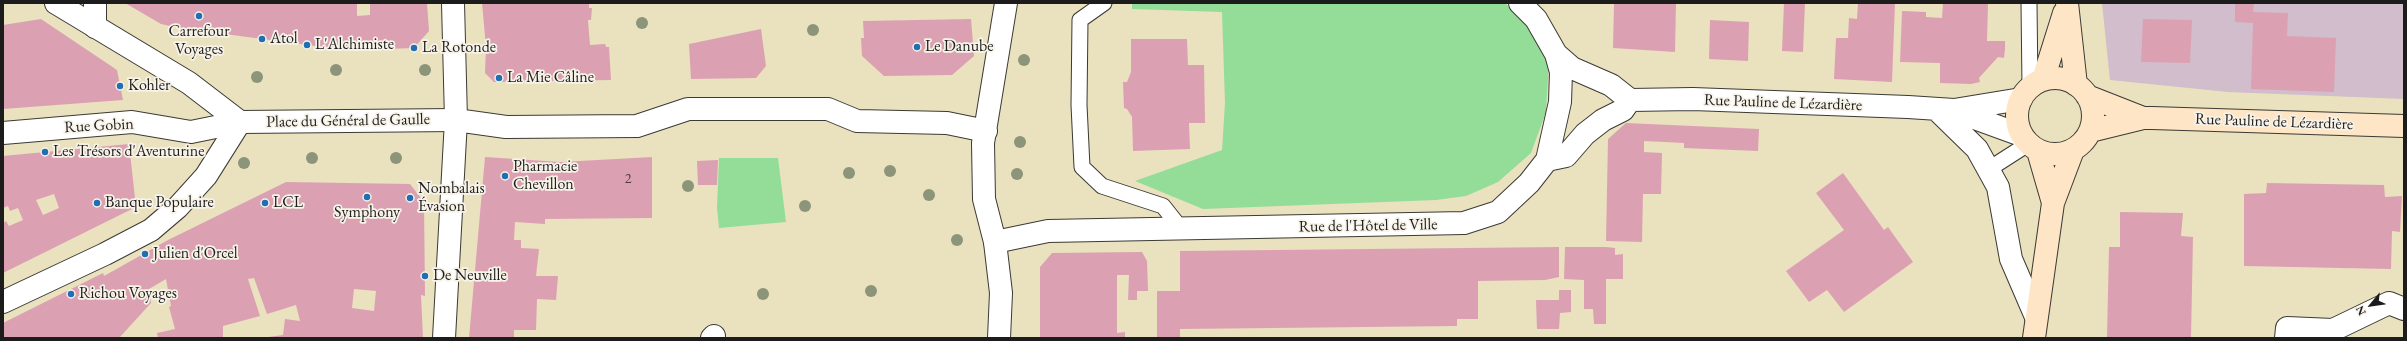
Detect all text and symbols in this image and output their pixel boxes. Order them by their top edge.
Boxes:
marker: Carrefour Voyages [194,11,204,21]
place label: Carrefour Voyages [168,22,230,60]
place label: Atol [270,29,298,49]
marker: Atol [257,34,267,44]
place label: L'Alchimiste [315,35,394,55]
place label: Le Danube [925,37,994,57]
place label: La Rotonde [422,38,496,58]
marker: L'Alchimiste [302,40,312,50]
marker: Le Danube [912,42,922,52]
marker: La Rotonde [409,43,419,53]
place label: La Mie Câline [507,68,594,88]
marker: La Mie Câline [494,73,504,83]
place label: Kohler [128,76,170,96]
marker: Kohler [115,81,125,91]
street label: Rue Pauline de Lézardière [1703,91,1863,115]
street label: Place du Général de Gaulle [266,110,430,132]
street label: Rue Pauline de Lézardière [2194,110,2354,134]
street label: Rue Gobin [64,115,134,137]
place label: Les Trésors d'Aventurine [53,142,204,162]
marker: Les Trésors d'Aventurine [40,147,50,157]
place label: Pharmacie Chevillon [513,157,577,195]
marker: Pharmacie Chevillon [500,171,510,181]
house number: 2 [625,171,631,187]
place label: Nombalais Évasion [418,179,485,217]
marker: Symphony [362,192,372,202]
place label: Banque Populaire [105,193,214,213]
place label: LCL [273,193,303,213]
marker: Nombalais Évasion [405,193,415,203]
marker: Banque Populaire [92,198,102,208]
marker: LCL [260,198,270,208]
place label: Symphony [334,203,400,223]
street label: Rue de l'Hôtel de Ville [1298,215,1438,237]
place label: Julien d'Orcel [153,244,238,264]
marker: Julien d'Orcel [140,249,150,259]
place label: De Neuville [433,266,507,286]
marker: De Neuville [420,271,430,281]
place label: Richou Voyages [79,284,177,304]
north arrow [2351,285,2391,325]
marker: Richou Voyages [66,289,76,299]
text: N [2352,304,2369,318]

